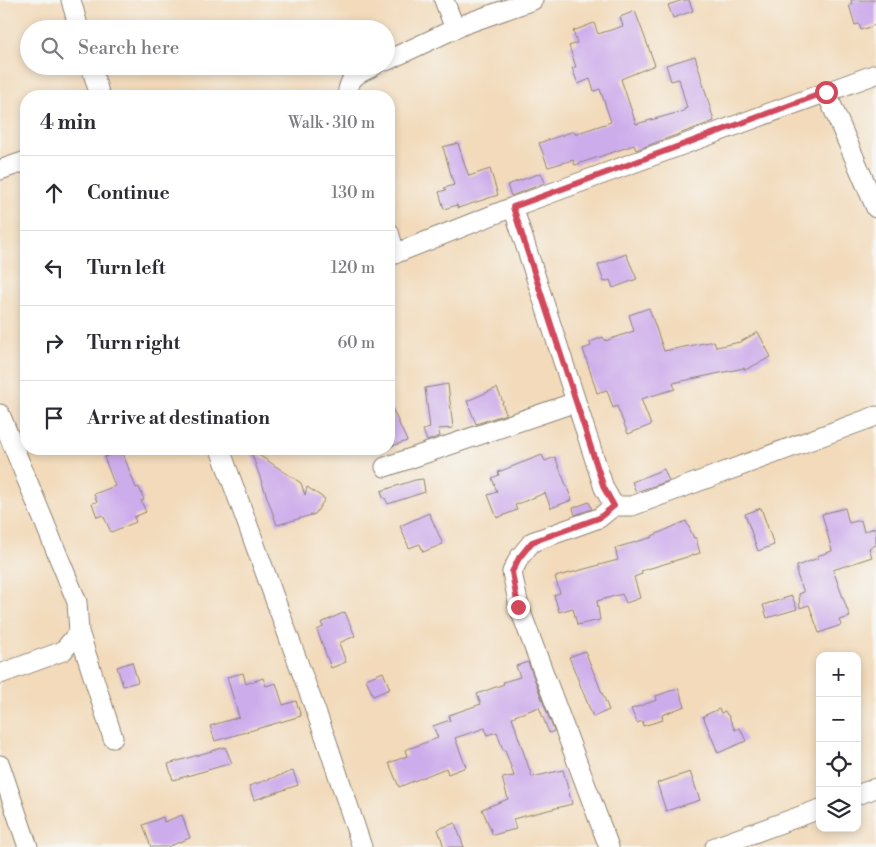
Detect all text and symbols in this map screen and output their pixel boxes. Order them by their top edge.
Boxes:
search box [20,20,395,75]
icon: search [38,34,66,62]
text: Search here [78,36,179,60]
route start [815,81,838,104]
text: 4 min [40,110,96,136]
text: Walk · 310 m [288,113,375,133]
icon: ahead [40,179,68,207]
text: Continue [87,181,170,205]
text: 130 m [331,183,375,203]
icon: left [40,254,68,282]
text: Turn left [87,256,166,280]
text: 120 m [331,258,375,278]
icon: right [40,329,68,357]
text: Turn right [87,331,180,355]
text: 60 m [337,333,375,353]
icon: arrive [40,404,68,432]
text: Arrive at destination [87,406,270,430]
route end [507,596,530,619]
map controls [816,652,861,832]
button: + [816,652,861,697]
button: − [816,697,861,742]
button: locate [816,742,861,787]
button: layers [816,787,861,832]

